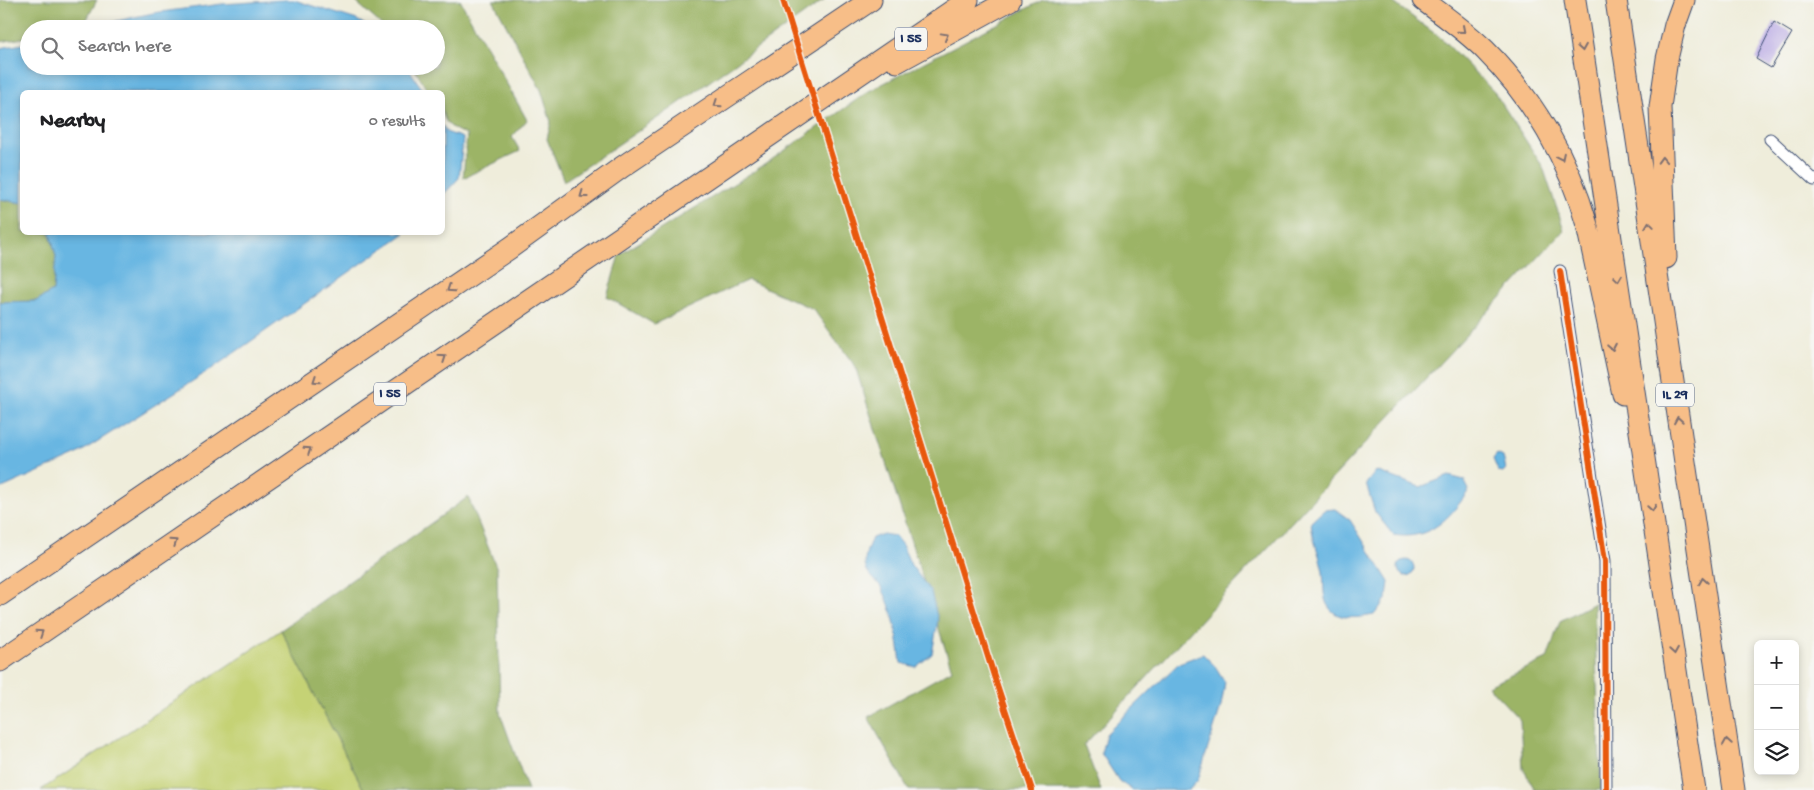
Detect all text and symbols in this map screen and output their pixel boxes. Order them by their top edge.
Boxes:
search box [20,20,445,75]
one-way arrow [1456,24,1465,33]
road number: I 55 [895,28,927,50]
one-way arrow [940,32,949,42]
icon: search [38,34,66,62]
text: Search here [78,36,172,59]
one-way arrow [1577,44,1587,53]
one-way arrow [714,97,723,107]
text: Nearby [40,110,105,135]
text: 0 results [369,113,425,132]
one-way arrow [1554,152,1565,161]
one-way arrow [1657,156,1668,164]
one-way arrow [580,190,589,198]
one-way arrow [1644,221,1655,229]
one-way arrow [1612,274,1622,282]
one-way arrow [446,282,455,292]
one-way arrow [1606,342,1616,351]
one-way arrow [437,355,446,364]
one-way arrow [312,374,321,383]
road number: I 55 [374,382,406,406]
road number: IL 29 [1656,384,1694,406]
one-way arrow [1674,416,1684,425]
one-way arrow [303,447,312,456]
one-way arrow [1646,504,1656,512]
one-way arrow [169,539,178,548]
one-way arrow [1698,577,1708,585]
one-way arrow [34,630,44,639]
map controls [1754,640,1799,775]
button: + [1754,640,1799,685]
one-way arrow [1668,647,1678,656]
button: − [1754,685,1799,730]
button: layers [1754,730,1799,775]
one-way arrow [1722,737,1732,746]

